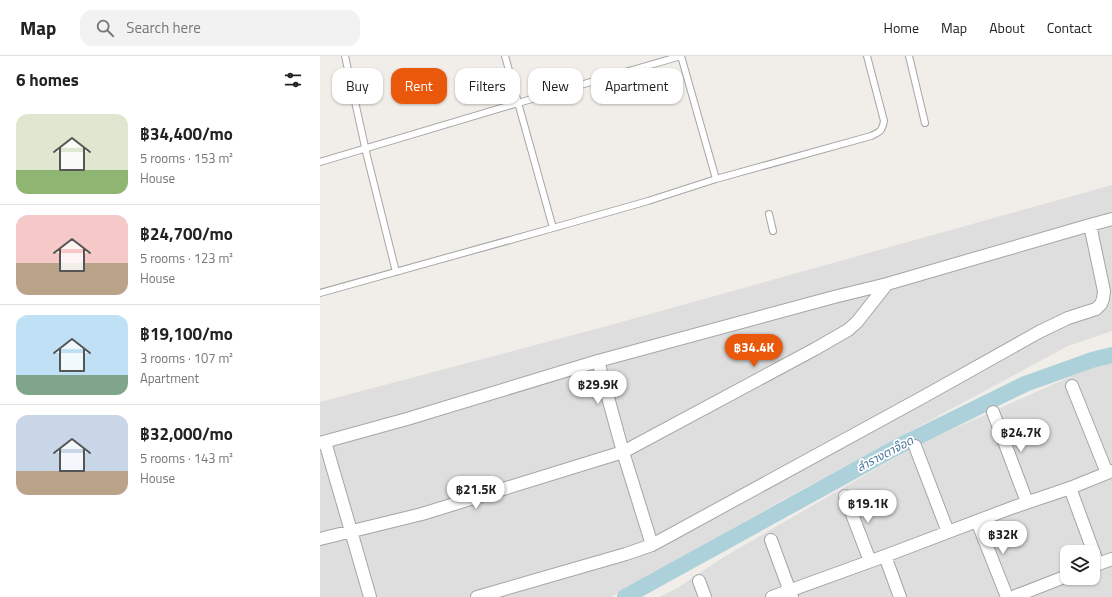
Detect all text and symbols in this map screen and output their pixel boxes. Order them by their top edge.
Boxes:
search box [80,10,360,46]
text: Map [20,13,56,42]
text: Search here [126,16,201,39]
icon: search [94,17,116,39]
text: Home [884,17,919,38]
text: Map [941,17,967,38]
text: About [989,17,1025,38]
text: Contact [1047,17,1092,38]
text: 6 homes [16,67,79,93]
chip: Buy [332,68,383,104]
chip: Rent [391,68,447,104]
chip: Filters [455,68,520,104]
chip: New [528,68,583,104]
chip: Apartment [591,68,683,104]
icon: filters [282,69,304,91]
text: ฿34,400/mo [140,121,233,147]
icon: home [48,130,96,178]
text: 5 rooms · 153 m² [140,148,233,168]
text: House [140,168,175,188]
text: ฿24,700/mo [140,221,233,247]
icon: home [48,231,96,279]
text: 5 rooms · 123 m² [140,248,233,268]
text: House [140,268,175,288]
text: ฿19,100/mo [140,321,233,347]
icon: home [48,331,96,379]
pin: ฿34.4K [721,334,787,368]
text: ฿34.4K [734,337,774,357]
text: 3 rooms · 107 m² [140,348,233,368]
text: Apartment [140,368,199,388]
pin: ฿29.9K [565,371,631,405]
text: ฿29.9K [578,374,618,394]
pin: ฿24.7K [988,419,1054,453]
text: ฿32,000/mo [140,421,233,447]
text: ฿24.7K [1001,422,1041,442]
water label: ลำรางตาจ๊อด [853,430,917,477]
icon: home [48,431,96,479]
text: 5 rooms · 143 m² [140,448,233,468]
text: House [140,468,175,488]
pin: ฿21.5K [443,476,509,510]
text: ฿21.5K [456,479,496,499]
pin: ฿19.1K [835,490,901,524]
text: ฿19.1K [848,493,888,513]
pin: ฿32K [979,521,1027,555]
text: ฿32K [988,524,1018,544]
map controls [1060,545,1100,585]
button: layers [1060,545,1100,585]

